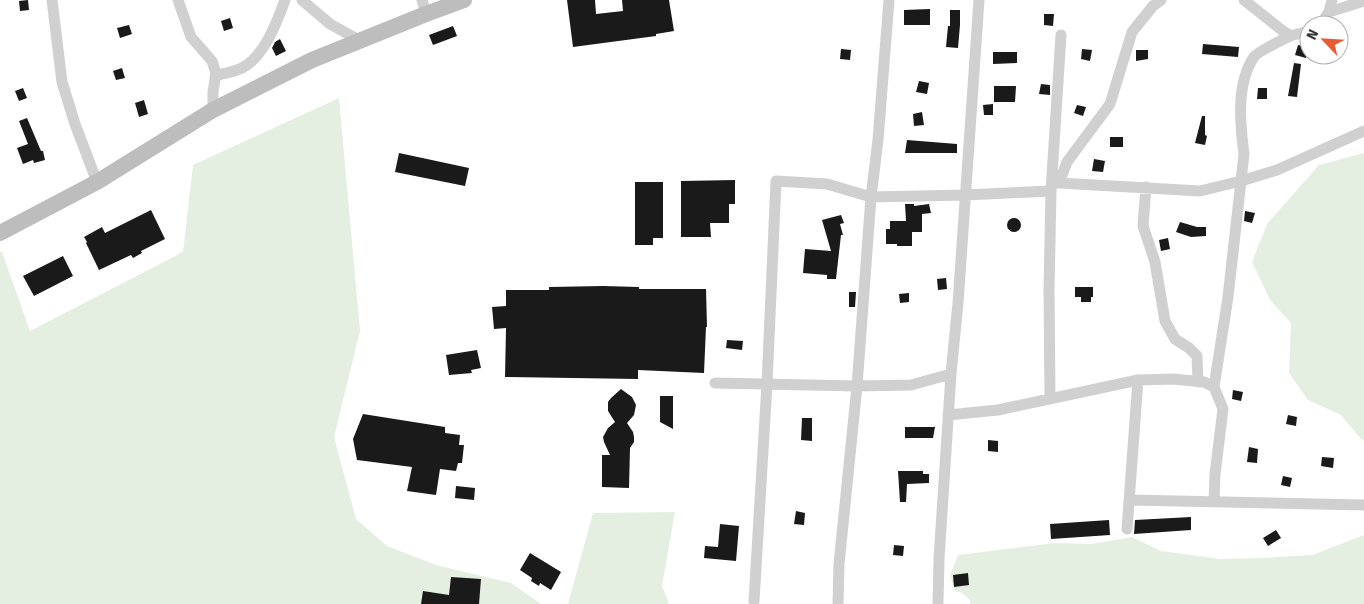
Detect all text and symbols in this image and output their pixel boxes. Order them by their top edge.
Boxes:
north arrow [1299,15,1349,65]
text: N [1303,27,1322,43]

